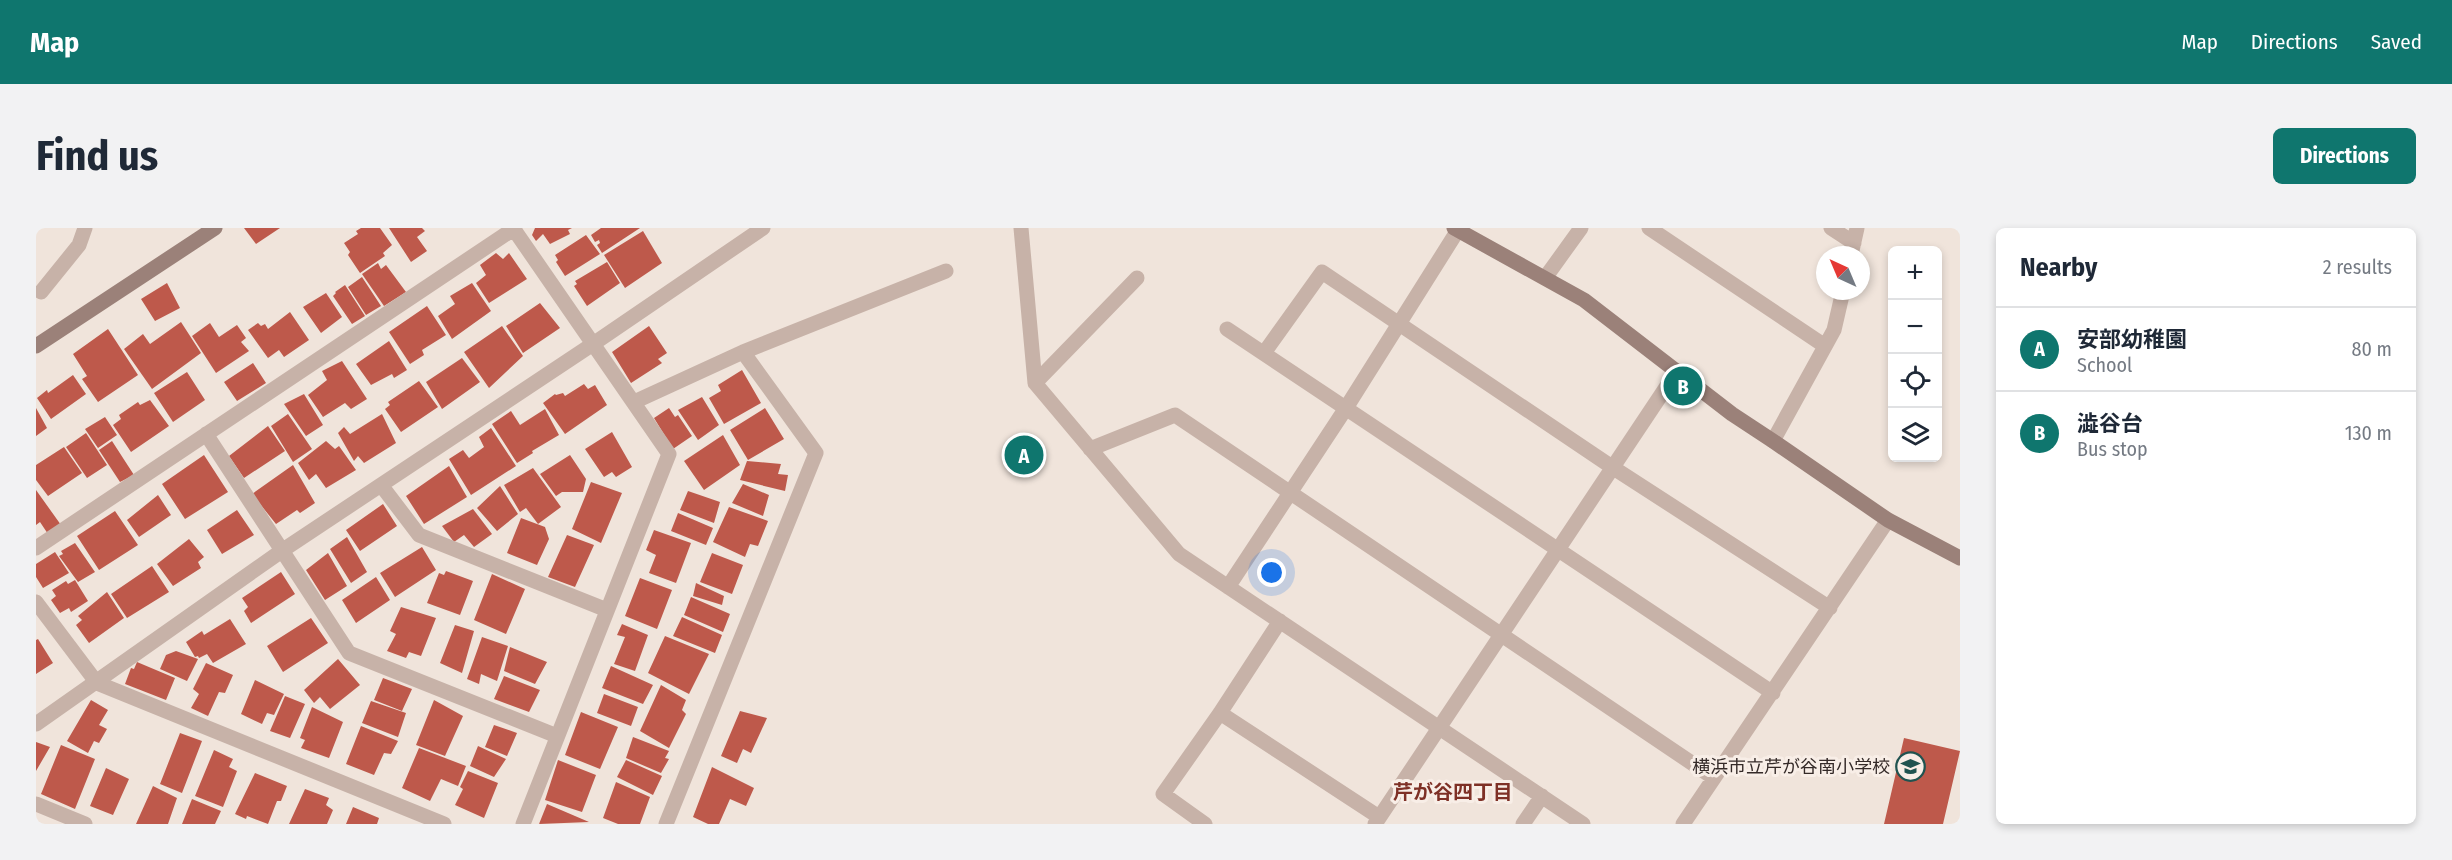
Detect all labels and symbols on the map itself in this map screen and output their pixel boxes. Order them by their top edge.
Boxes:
north arrow [1816,246,1870,300]
pin: B [1664,364,1702,408]
pin: A [1004,432,1044,478]
your location [1257,558,1286,587]
school or university icon: 横浜市立芹が谷南小学校 [1895,751,1927,783]
place label: 横浜市立芹が谷南小学校 [1692,756,1890,778]
district label: 芹が谷四丁目 [1393,780,1513,804]

